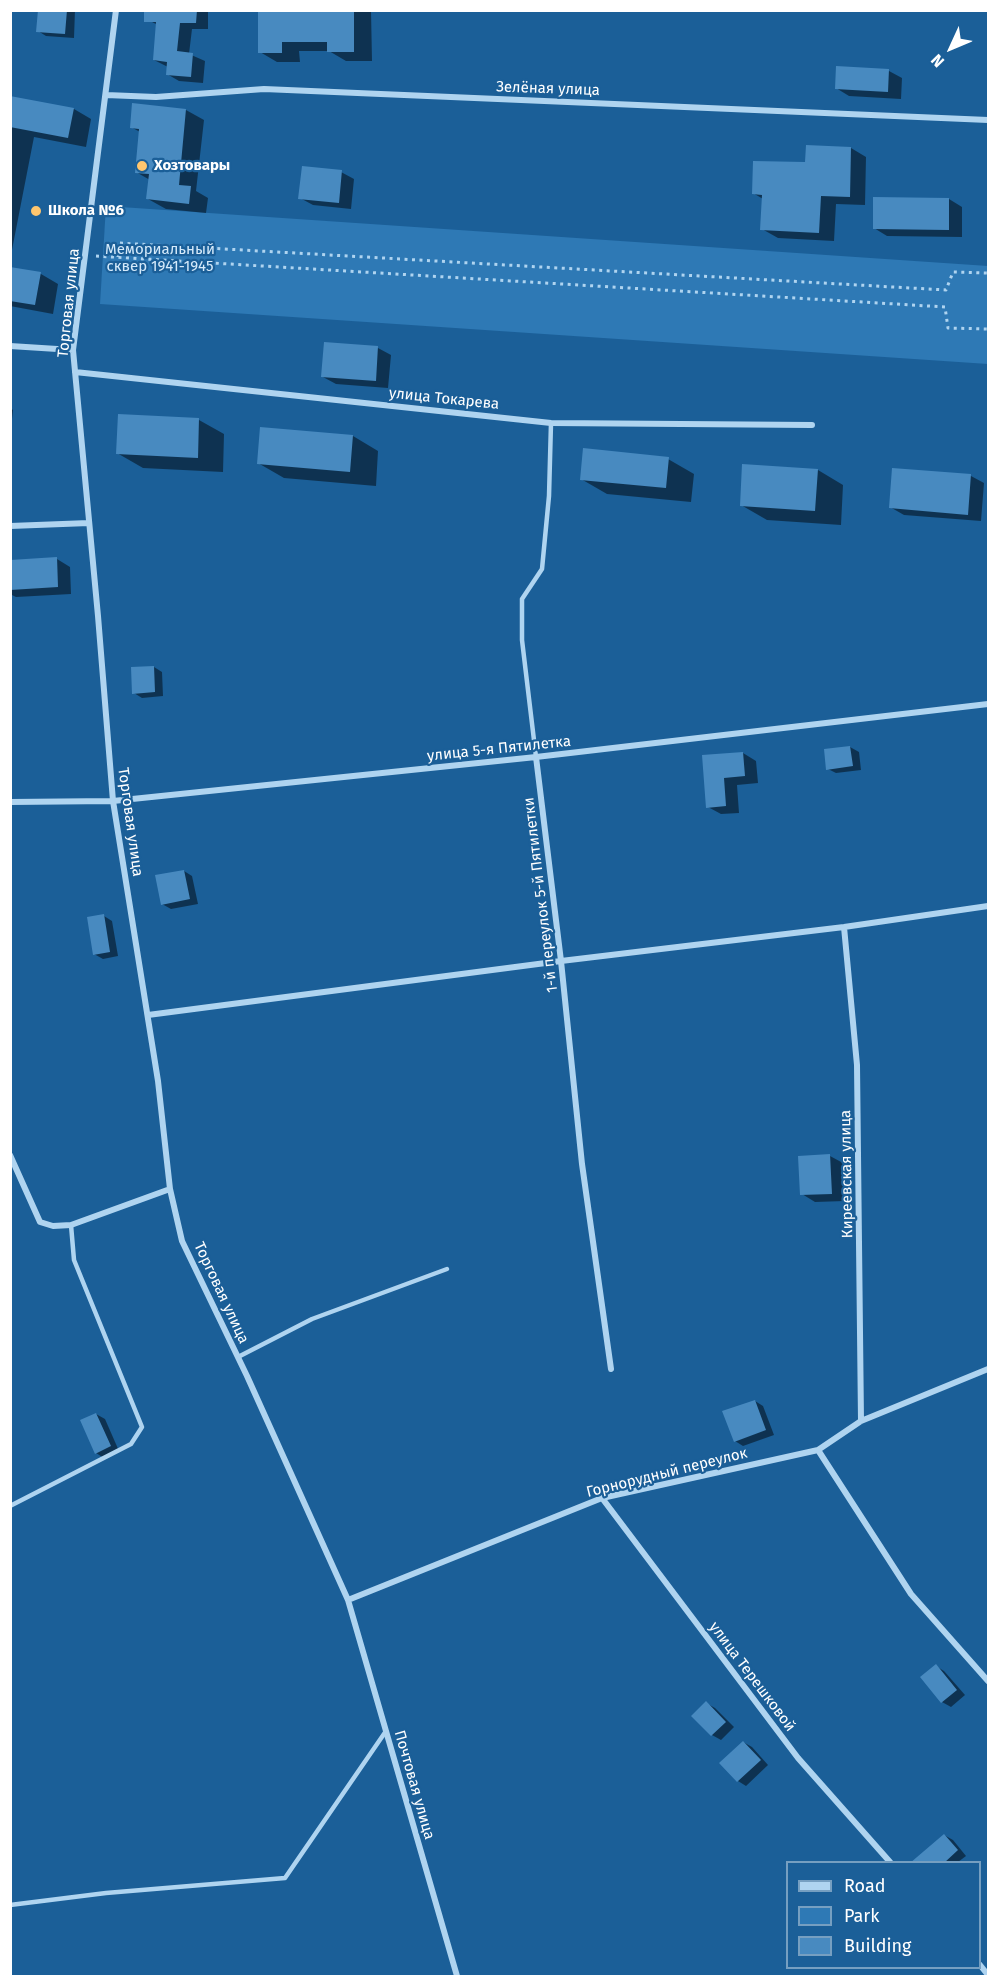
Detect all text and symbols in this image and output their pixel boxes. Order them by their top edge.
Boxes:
north arrow [921,18,981,78]
text: N [927,50,948,71]
street label: Зелёная улица [496,78,600,100]
place label: Хозтовары [154,157,230,175]
marker: Хозтовары [135,159,149,173]
place label: Школа №6 [48,202,124,220]
marker: Школа №6 [29,204,43,218]
park label: Мемориальный сквер 1941-1945 [105,241,215,276]
street label: Торговая улица [54,247,84,359]
street label: улица Токарева [388,384,500,414]
street label: улица 5-я Пятилетка [426,733,572,765]
street label: Торговая улица [113,766,147,878]
street label: 1-й переулок 5-й Пятилетки [520,796,562,994]
street label: Киреевская улица [837,1110,857,1238]
street label: Торговая улица [190,1239,252,1347]
street label: Горнорудный переулок [585,1444,749,1502]
street label: улица Терешковой [705,1619,799,1735]
street label: Почтовая улица [390,1728,438,1842]
legend [786,1861,981,1969]
text: Road [844,1875,886,1897]
text: Park [844,1905,879,1927]
text: Building [844,1935,911,1957]

